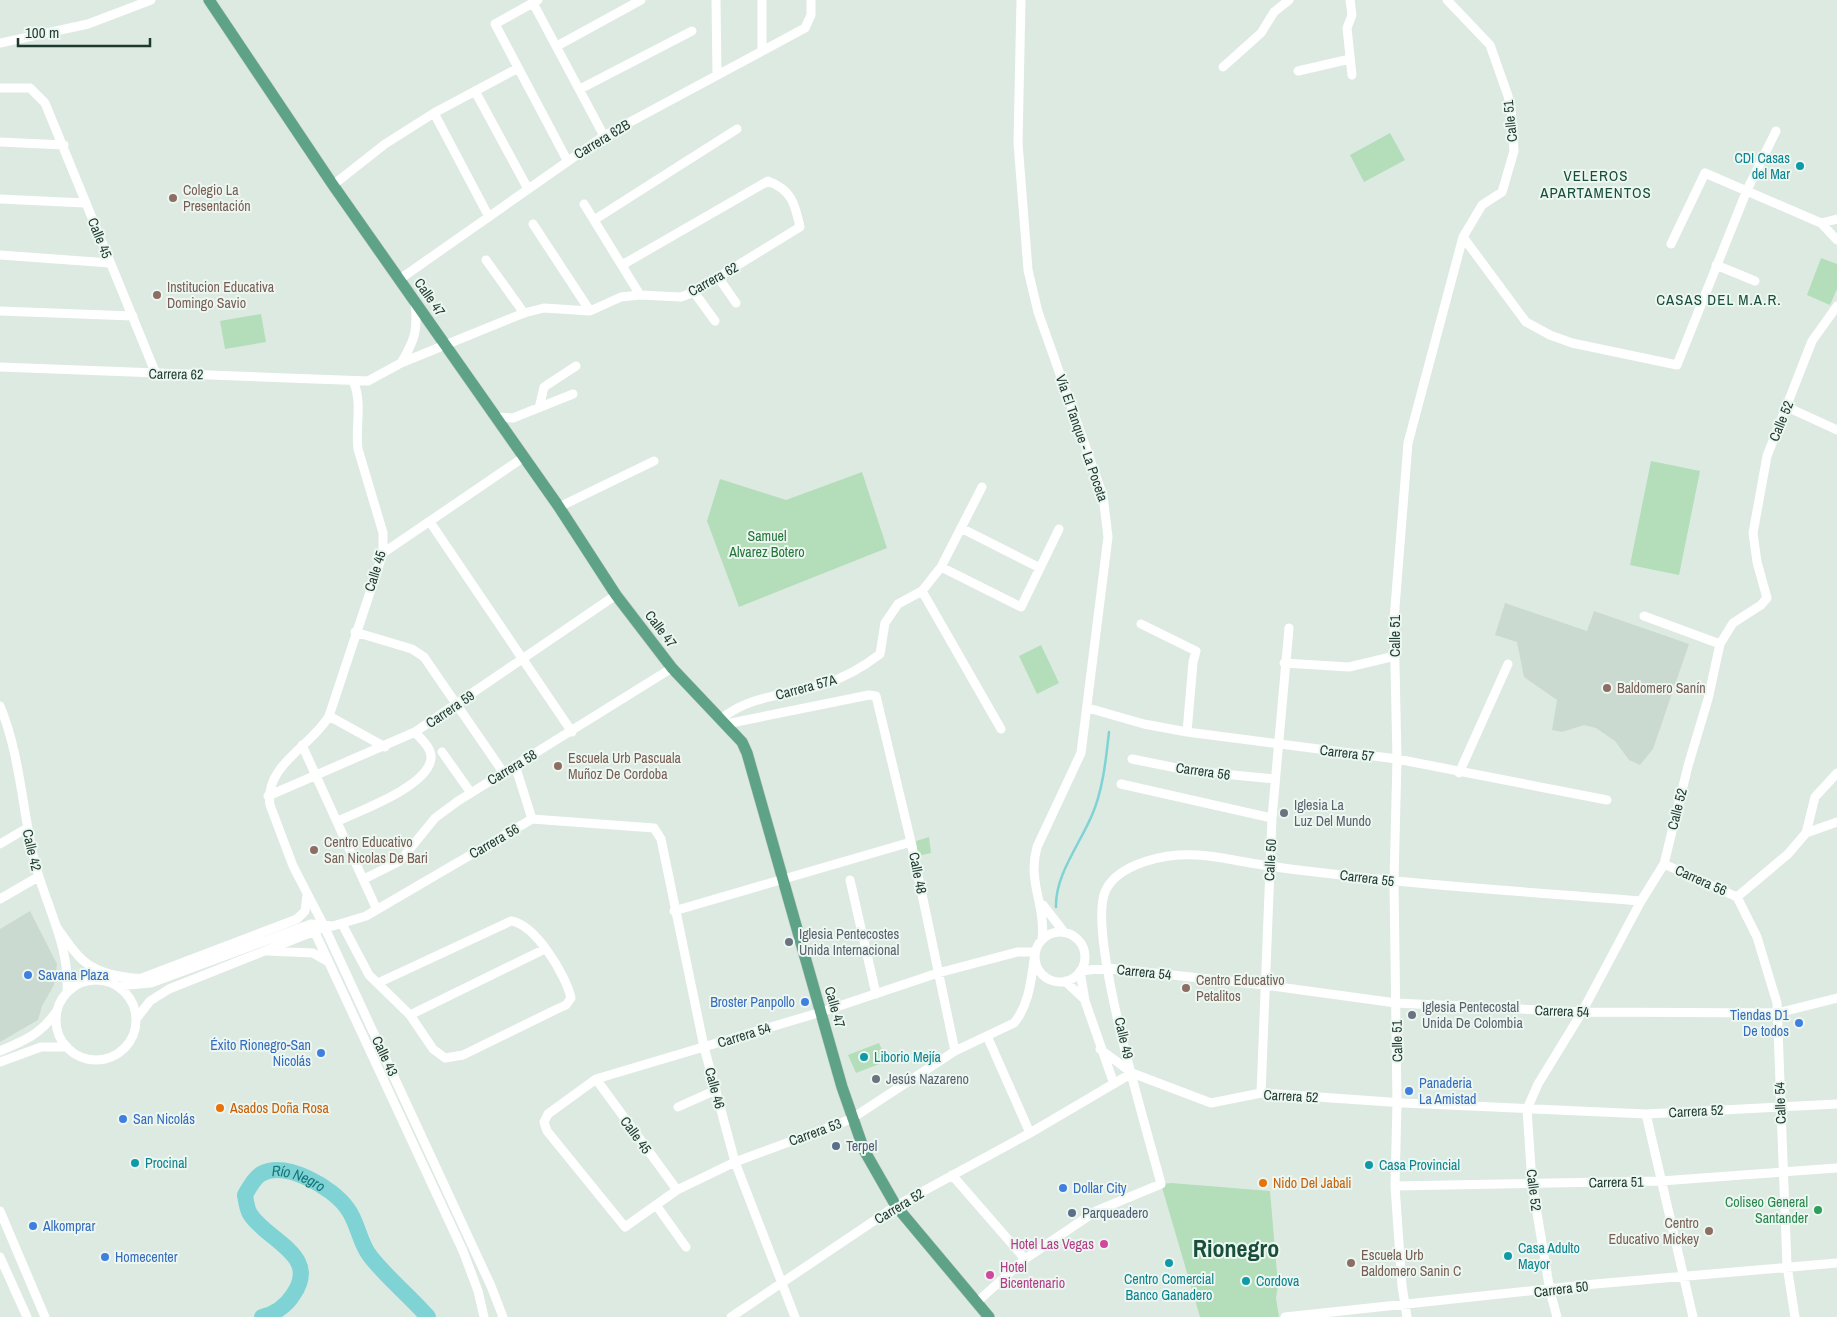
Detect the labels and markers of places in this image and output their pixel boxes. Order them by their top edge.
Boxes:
place label: CDI Casas del Mar [1735,149,1790,183]
marker: CDI Casas del Mar [1794,160,1806,172]
place label: Colegio La Presentación [183,181,251,215]
marker: Colegio La Presentación [167,192,179,204]
place label: Institucion Educativa Domingo Savio [167,278,275,312]
marker: Institucion Educativa Domingo Savio [151,289,163,301]
place label: Baldomero Sanín [1617,679,1706,697]
marker: Baldomero Sanín [1601,682,1613,694]
place label: Escuela Urb Pascuala Muñoz De Cordoba [568,749,682,783]
marker: Escuela Urb Pascuala Muñoz De Cordoba [552,760,564,772]
place label: Iglesia La Luz Del Mundo [1294,796,1371,830]
marker: Iglesia La Luz Del Mundo [1278,807,1290,819]
place label: Centro Educativo San Nicolas De Bari [324,833,428,867]
marker: Centro Educativo San Nicolas De Bari [308,844,320,856]
place label: Iglesia Pentecostes Unida Internacional [799,925,899,959]
marker: Iglesia Pentecostes Unida Internacional [783,936,795,948]
place label: Savana Plaza [38,966,109,984]
marker: Savana Plaza [22,969,34,981]
place label: Centro Educativo Petalitos [1196,971,1285,1005]
marker: Centro Educativo Petalitos [1180,982,1192,994]
place label: Broster Panpollo [710,993,795,1011]
marker: Broster Panpollo [799,996,811,1008]
place label: Iglesia Pentecostal Unida De Colombia [1422,998,1523,1032]
place label: Tiendas D1 De todos [1730,1006,1790,1040]
marker: Iglesia Pentecostal Unida De Colombia [1406,1009,1418,1021]
marker: Tiendas D1 De todos [1793,1017,1805,1029]
place label: Éxito Rionegro-San Nicolás [210,1036,311,1070]
marker: Éxito Rionegro-San Nicolás [315,1047,327,1059]
place label: Liborio Mejía [874,1048,942,1066]
marker: Liborio Mejía [858,1051,870,1063]
place label: Jesús Nazareno [886,1070,969,1088]
marker: Jesús Nazareno [870,1073,882,1085]
place label: Panaderia La Amistad [1419,1074,1476,1108]
marker: Panaderia La Amistad [1403,1085,1415,1097]
place label: Asados Doña Rosa [229,1099,330,1117]
marker: Asados Doña Rosa [214,1102,226,1114]
place label: San Nicolás [133,1110,195,1128]
marker: San Nicolás [117,1113,129,1125]
place label: Terpel [846,1137,877,1155]
marker: Terpel [830,1140,842,1152]
place label: Procinal [145,1154,187,1172]
place label: Casa Provincial [1379,1156,1460,1174]
marker: Procinal [129,1157,141,1169]
marker: Casa Provincial [1363,1159,1375,1171]
place label: Nido Del Jabali [1273,1174,1351,1192]
marker: Nido Del Jabali [1257,1177,1269,1189]
place label: Dollar City [1073,1179,1127,1197]
marker: Dollar City [1057,1182,1069,1194]
place label: Coliseo General Santander [1725,1193,1808,1227]
place label: Parqueadero [1082,1204,1148,1222]
marker: Coliseo General Santander [1812,1204,1824,1216]
marker: Parqueadero [1066,1207,1078,1219]
place label: Centro Educativo Mickey [1608,1214,1699,1248]
place label: Alkomprar [42,1217,95,1235]
marker: Alkomprar [27,1220,39,1232]
marker: Centro Educativo Mickey [1703,1225,1715,1237]
place label: Hotel Las Vegas [1010,1235,1094,1253]
marker: Hotel Las Vegas [1098,1238,1110,1250]
place label: Casa Adulto Mayor [1518,1239,1580,1273]
place label: Escuela Urb Baldomero Sanin C [1361,1246,1461,1280]
place label: Homecenter [115,1248,178,1266]
marker: Casa Adulto Mayor [1502,1250,1514,1262]
marker: Homecenter [99,1251,111,1263]
marker: Centro Comercial Banco Ganadero [1163,1257,1175,1269]
marker: Escuela Urb Baldomero Sanin C [1345,1257,1357,1269]
place label: Hotel Bicentenario [1000,1258,1065,1292]
marker: Hotel Bicentenario [984,1269,996,1281]
place label: Centro Comercial Banco Ganadero [1124,1270,1214,1304]
place label: Cordova [1256,1272,1300,1290]
marker: Cordova [1240,1275,1252,1287]

